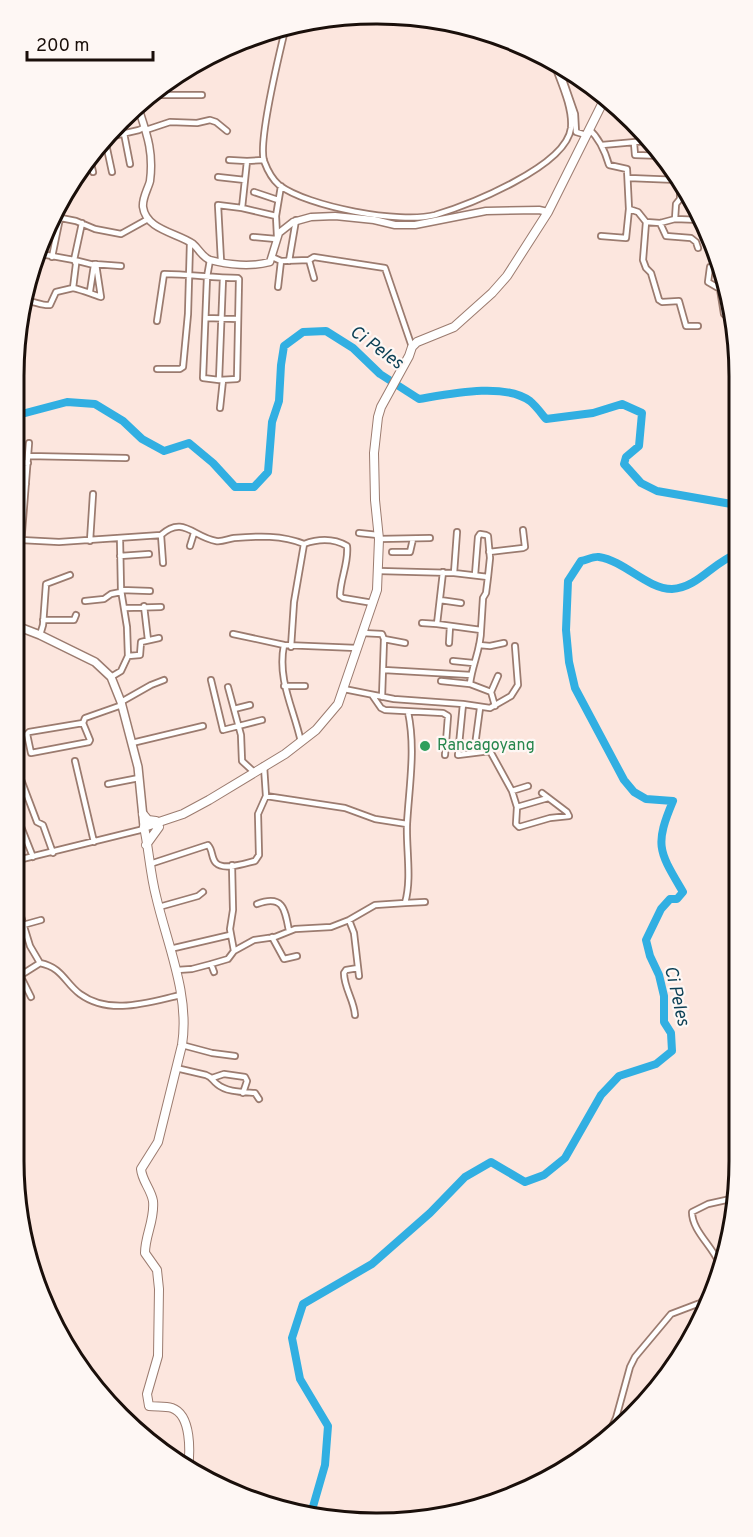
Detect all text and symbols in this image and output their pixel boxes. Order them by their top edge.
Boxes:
scale bar [27,24,153,62]
text: 200 m [36,35,89,58]
water label: Ci Peles [345,321,408,376]
place label: Rancagoyang [437,736,535,756]
marker: Rancagoyang [418,739,432,753]
water label: Ci Peles [658,964,694,1029]

